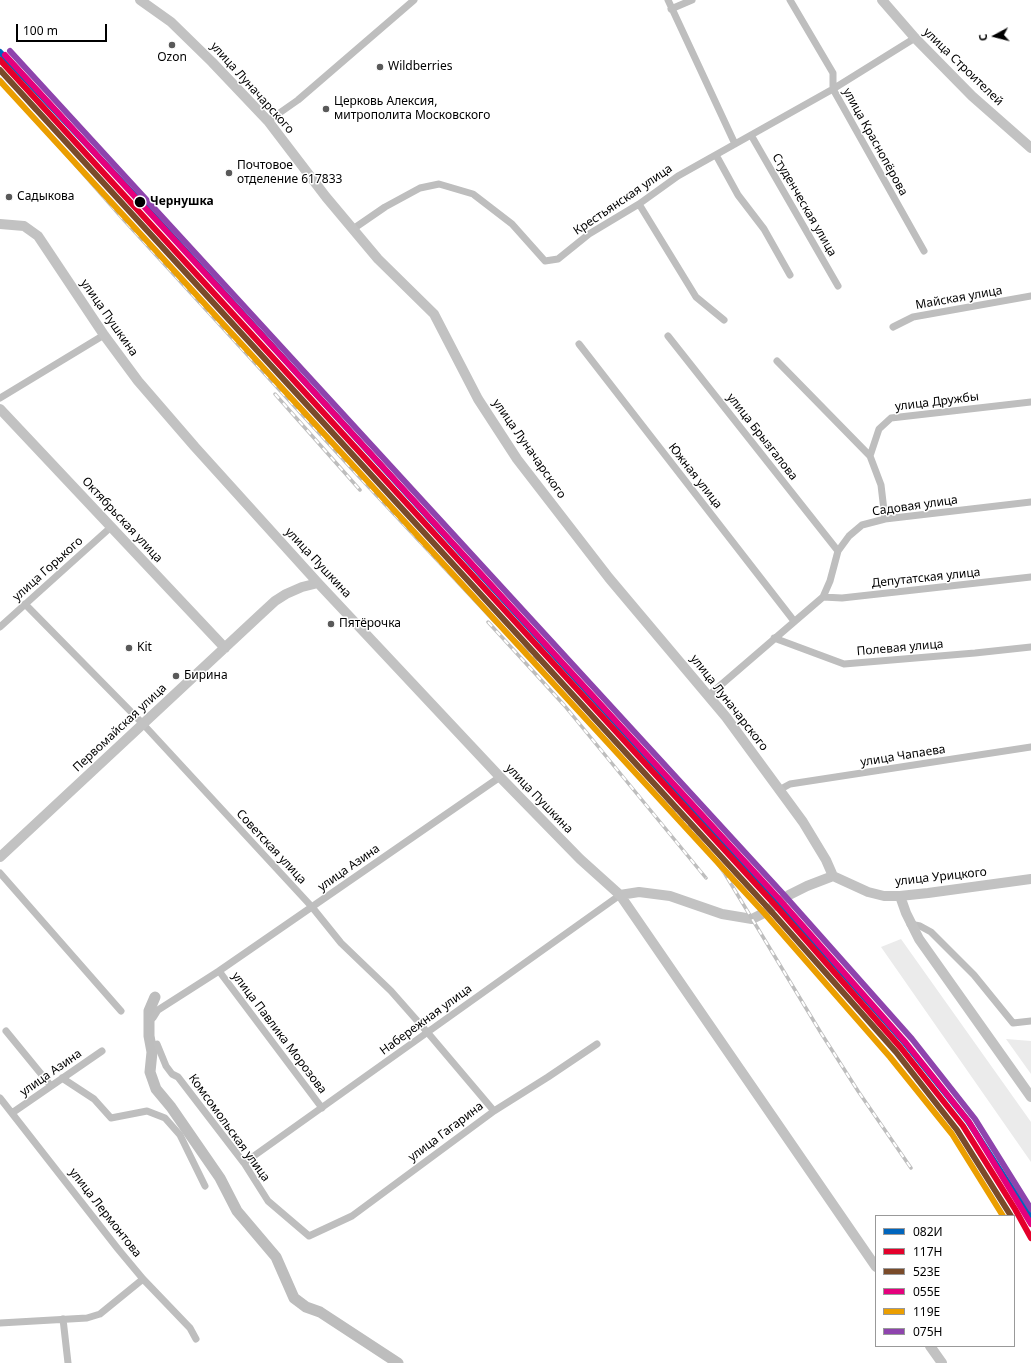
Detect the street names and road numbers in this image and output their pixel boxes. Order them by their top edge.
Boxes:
street label: улица Строителей [920,25,1006,109]
street label: улица Луначарского [207,39,297,137]
street label: улица Краснопёрова [839,86,911,198]
street label: Студенческая улица [769,151,839,259]
street label: Крестьянская улица [571,162,675,238]
street label: улица Пушкина [77,277,141,359]
street label: Майская улица [915,283,1003,313]
street label: улица Дружбы [894,390,980,414]
street label: улица Брызгалова [724,391,800,483]
street label: улица Луначарского [489,396,569,502]
street label: Южная улица [665,440,725,512]
street label: Октябрьская улица [79,474,165,566]
street label: Садовая улица [871,493,959,519]
street label: улица Пушкина [282,525,354,601]
street label: улица Горького [10,534,86,604]
street label: Депутатская улица [871,565,981,591]
street label: Полевая улица [856,637,944,659]
street label: улица Луначарского [687,652,771,754]
street label: Первомайская улица [70,681,170,775]
street label: улица Чапаева [859,742,947,770]
street label: улица Пушкина [502,761,576,837]
street label: Советская улица [233,807,309,887]
street label: улица Азина [315,841,383,895]
street label: улица Урицкого [894,865,988,889]
street label: улица Павлика Морозова [229,969,329,1097]
street label: Набережная улица [377,982,475,1058]
street label: улица Азина [17,1046,85,1100]
street label: Комсомольская улица [185,1071,273,1185]
street label: улица Гагарина [406,1099,486,1165]
street label: улица Лермонтова [66,1166,144,1260]

